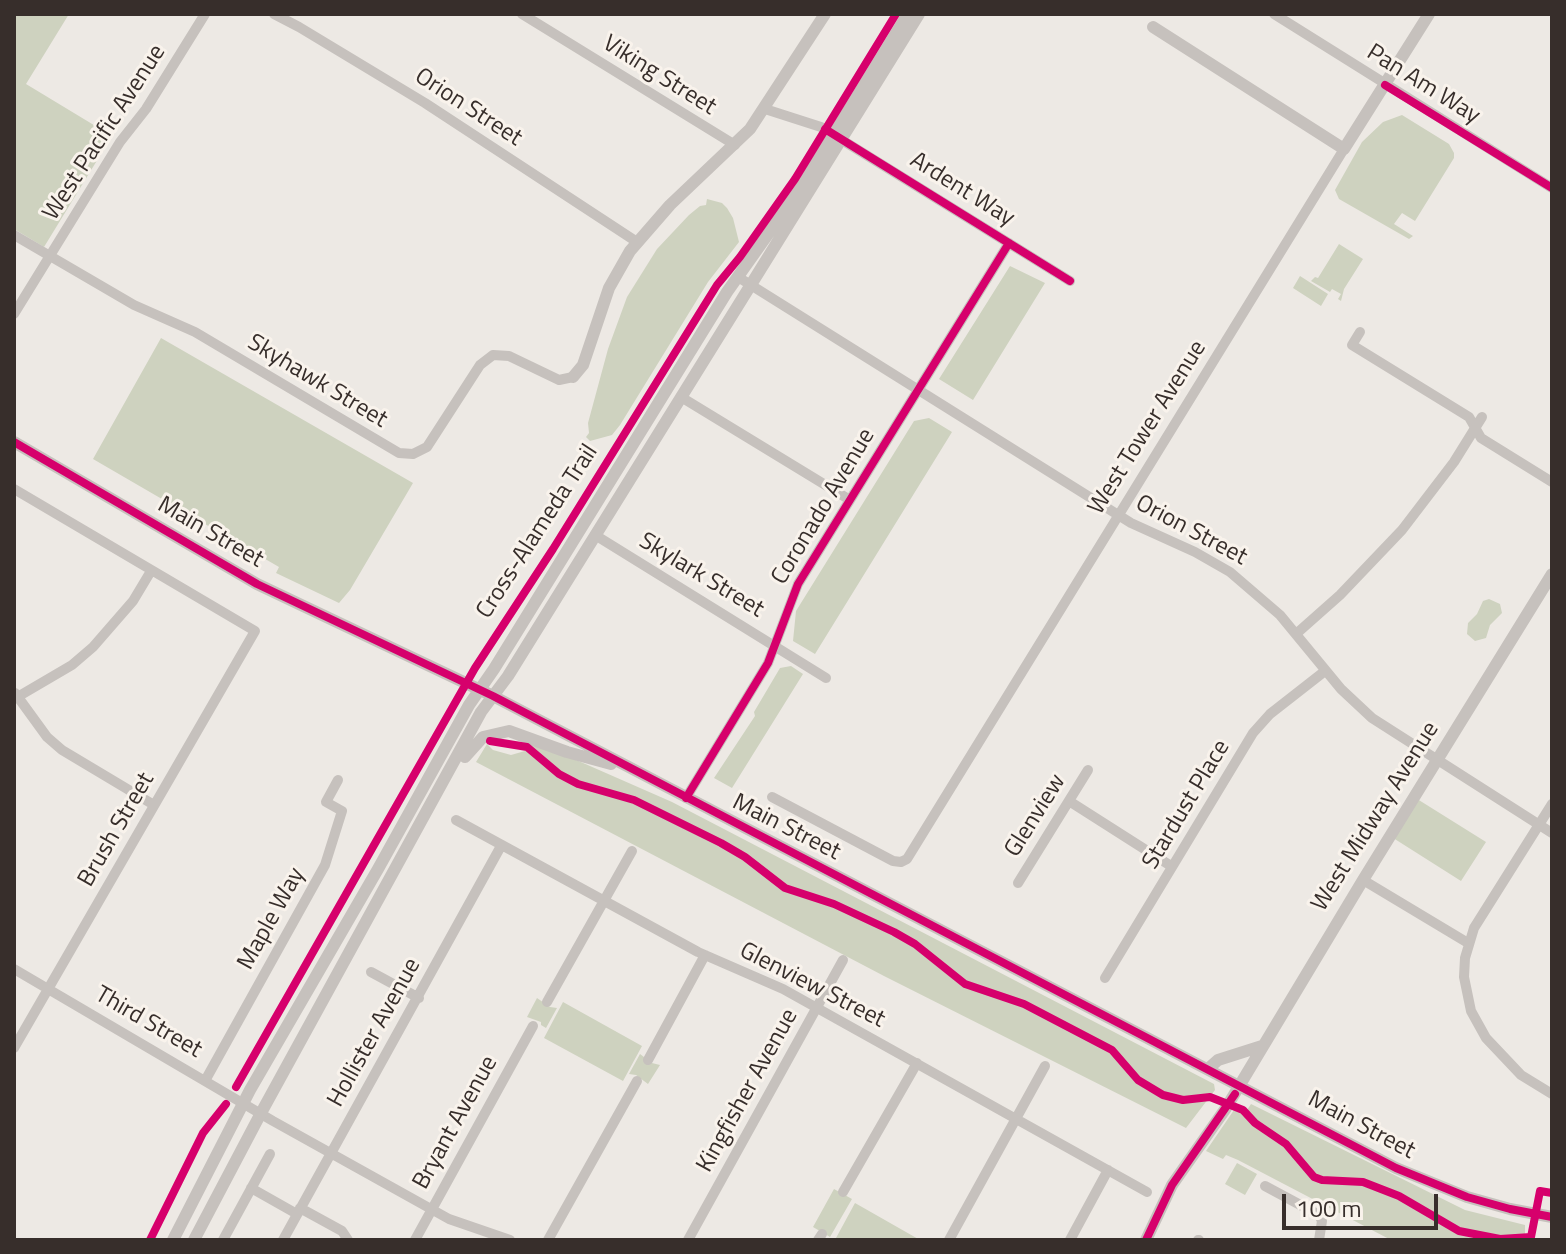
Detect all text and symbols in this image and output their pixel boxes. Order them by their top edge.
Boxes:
street label: Viking Street [597,30,721,122]
street label: Pan Am Way [1361,39,1485,131]
street label: West Pacific Avenue [37,40,173,226]
street label: Orion Street [409,63,527,153]
street label: Ardent Way [904,147,1020,233]
street label: Skyhawk Street [242,329,392,435]
street label: West Tower Avenue [1083,336,1213,520]
street label: Coronado Avenue [766,424,882,590]
street label: Cross-Alameda Trail [471,440,605,624]
street label: Orion Street [1130,490,1252,572]
street label: Main Street [152,491,268,575]
street label: Skylark Street [633,527,769,625]
street label: West Midway Avenue [1306,717,1446,917]
street label: Stardust Place [1137,735,1237,875]
street label: Brush Street [73,768,161,892]
street label: Glenview [999,769,1073,863]
street label: Main Street [727,789,845,867]
street label: Maple Way [232,863,312,975]
street label: Glenview Street [734,937,890,1035]
street label: Hollister Avenue [322,954,428,1112]
street label: Third Street [89,981,207,1065]
street label: Kingfisher Avenue [691,1004,805,1178]
street label: Bryant Avenue [408,1051,504,1195]
street label: Main Street [1302,1086,1420,1166]
scale bar [1286,1178,1442,1228]
text: 100 m [1296,1190,1362,1226]

